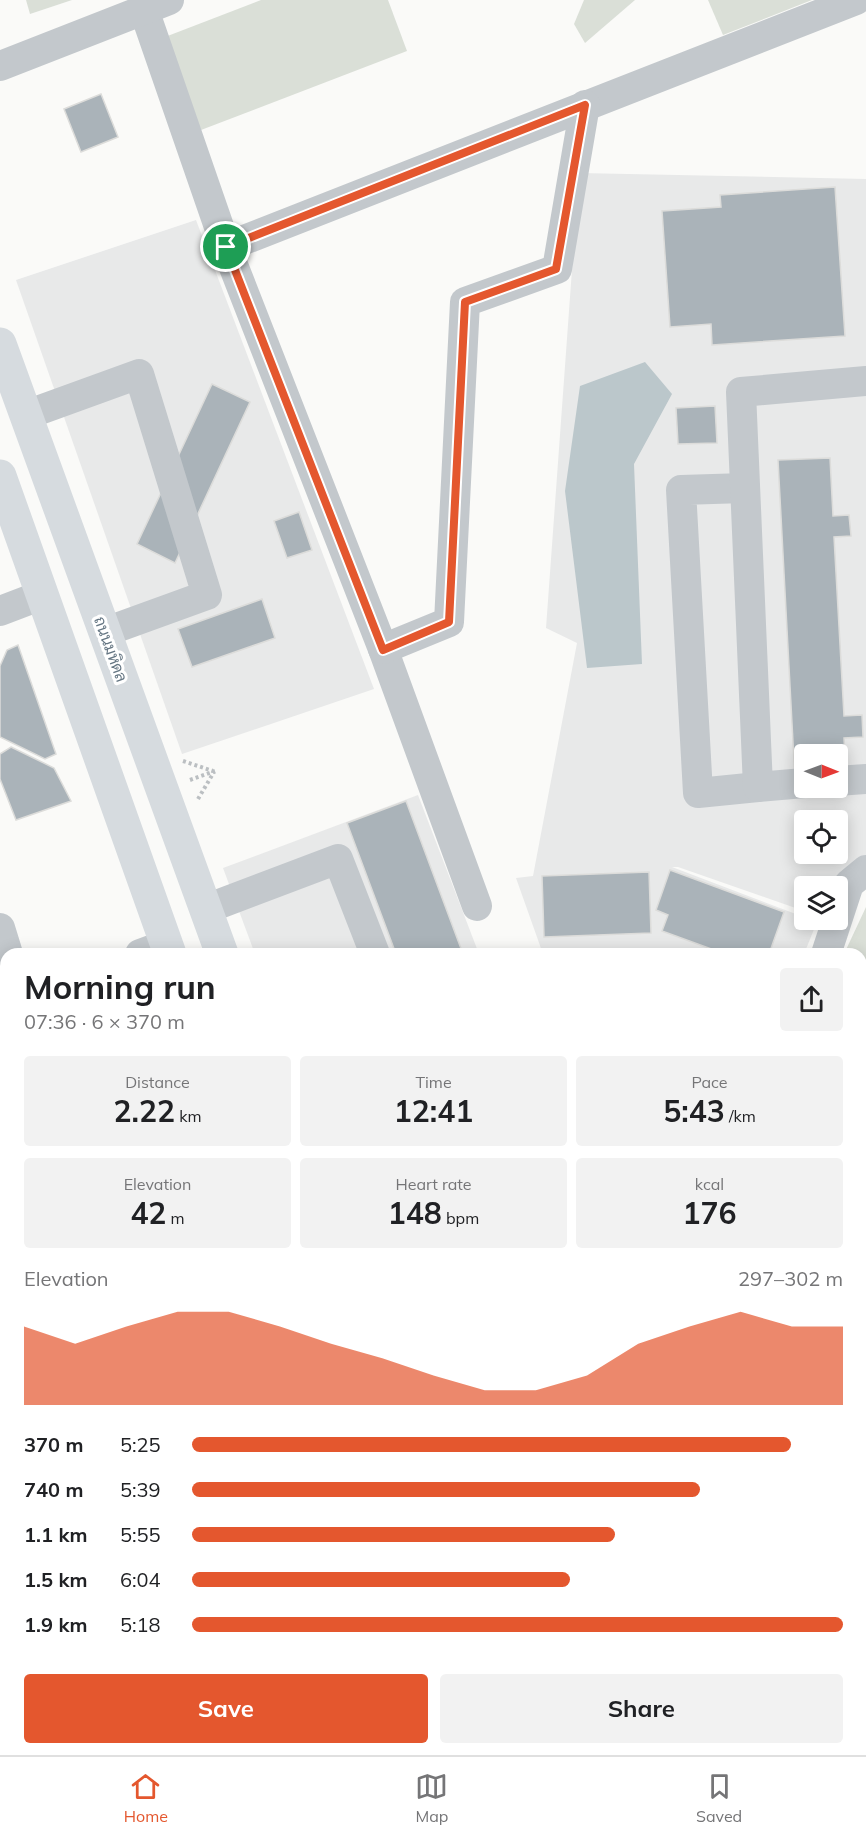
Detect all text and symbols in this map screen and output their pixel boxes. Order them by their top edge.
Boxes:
pin [200,221,251,272]
icon: arrive [209,230,242,263]
street label: ถนนมหิดล [90,613,132,685]
north arrow [794,744,848,798]
map controls [794,744,848,930]
button: locate [794,810,848,864]
button: layers [794,876,848,930]
text: Morning run [24,966,216,1007]
button: share [780,968,843,1031]
text: 07:36 · 6 × 370 m [24,1009,185,1034]
text: Distance [125,1072,190,1092]
text: Time [415,1072,452,1092]
text: Pace [691,1072,728,1092]
text: 2.22 [114,1092,175,1130]
text: 12:41 [394,1092,473,1130]
text: 5:43 [663,1092,725,1130]
text: km [175,1106,201,1126]
text: /km [725,1106,756,1126]
text: Elevation [124,1174,191,1194]
text: Heart rate [395,1174,472,1194]
text: kcal [695,1174,724,1194]
text: 42 [130,1194,166,1232]
text: 148 [388,1194,442,1232]
text: 176 [683,1194,737,1232]
text: m [166,1208,185,1228]
text: bpm [442,1208,479,1228]
text: Elevation [24,1266,109,1291]
text: 297–302 m [738,1266,843,1291]
text: 370 m [24,1432,83,1457]
text: 5:25 [120,1432,161,1457]
text: 740 m [24,1477,83,1502]
text: 5:39 [120,1477,161,1502]
text: 1.1 km [24,1522,87,1547]
text: 5:55 [120,1522,161,1547]
text: 1.5 km [24,1567,87,1592]
text: 6:04 [120,1567,161,1592]
text: 1.9 km [24,1612,87,1637]
text: 5:18 [120,1612,161,1637]
button: Save [24,1674,428,1743]
button: Share [440,1674,843,1743]
tab: Home [124,1770,168,1826]
tab: Map [415,1770,448,1826]
tab: Saved [696,1770,742,1826]

